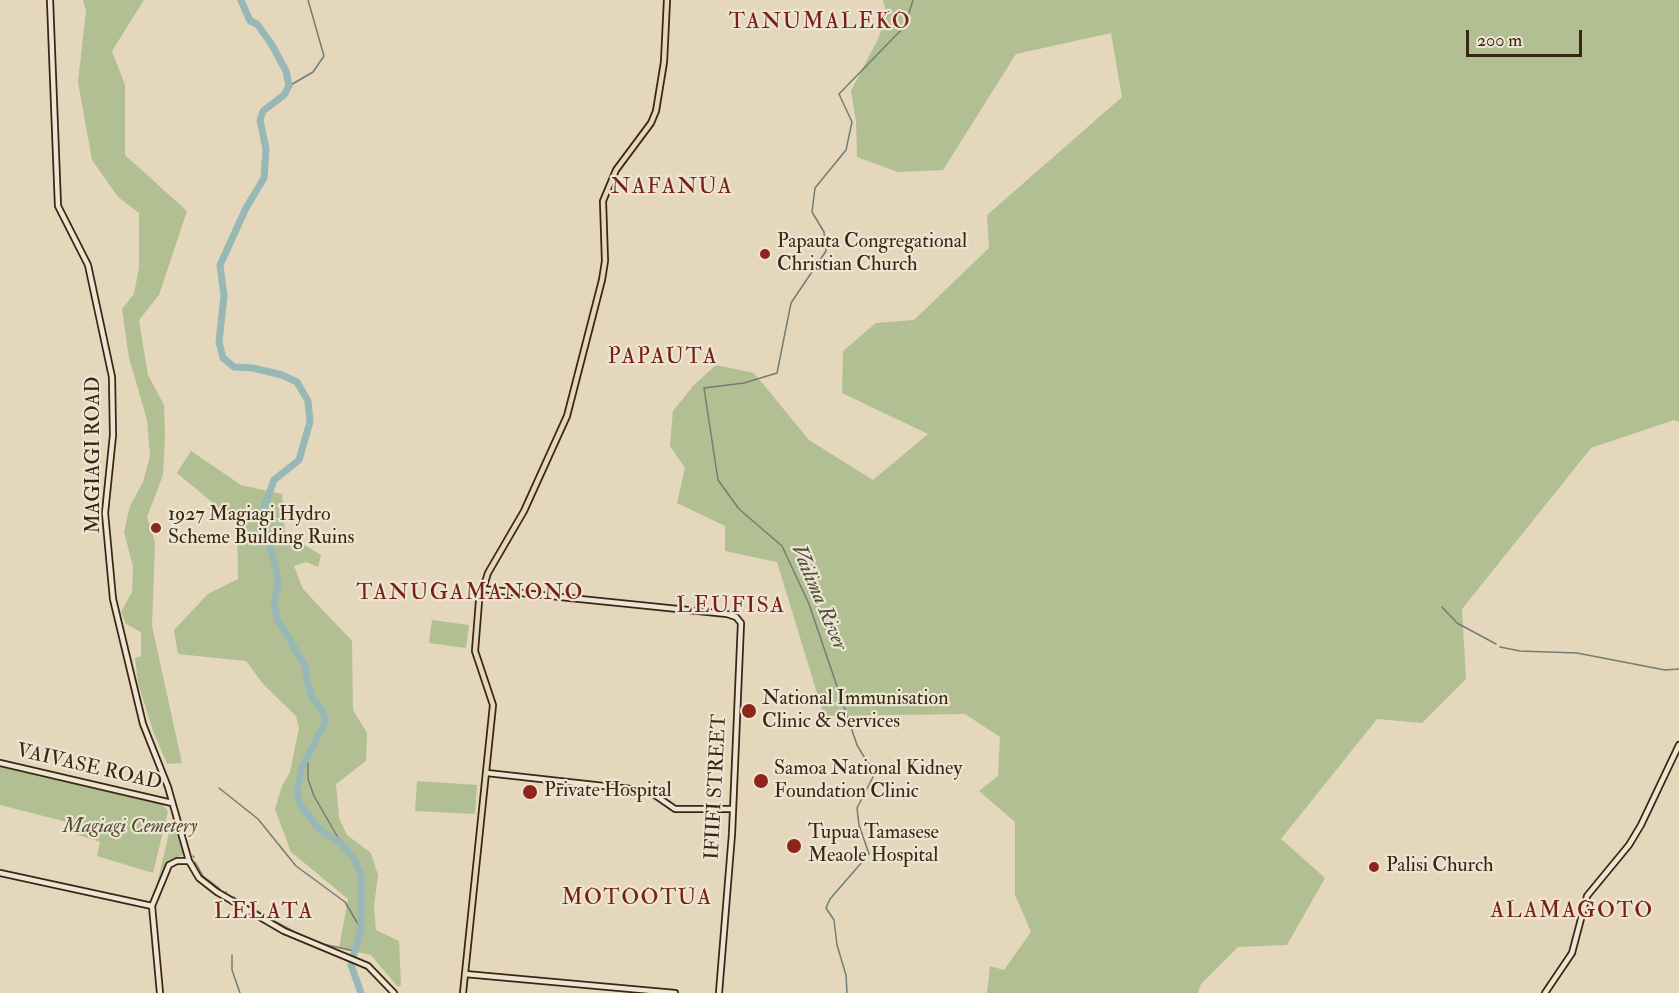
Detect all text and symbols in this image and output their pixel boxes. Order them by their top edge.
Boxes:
district label: TANUMALEKO [729,10,911,36]
scale bar [1469,18,1584,56]
text: 200 m [1477,29,1522,52]
district label: NAFANUA [611,175,733,201]
place label: Papauta Congregational Christian Church [777,231,967,278]
marker: Papauta Congregational Christian Church [758,247,772,261]
district label: PAPAUTA [608,345,718,371]
street label: MAGIAGI ROAD [83,376,107,534]
place label: 1927 Magiagi Hydro Scheme Building Ruins [168,504,354,551]
marker: 1927 Magiagi Hydro Scheme Building Ruins [149,521,163,535]
water label: Vailima River [784,541,852,655]
district label: TANUGAMANONO [356,581,584,607]
district label: LEUFISA [676,594,786,620]
place label: National Immunisation Clinic & Services [762,688,948,735]
marker: National Immunisation Clinic & Services [740,702,758,720]
street label: IFIIFI STREET [701,714,733,860]
street label: VAIVASE ROAD [14,740,164,796]
place label: Samoa National Kidney Foundation Clinic [774,758,962,805]
marker: Samoa National Kidney Foundation Clinic [752,772,770,790]
place label: Private Hospital [544,780,672,804]
marker: Private Hospital [521,783,539,801]
park label: Magiagi Cemetery [63,816,197,840]
place label: Tupua Tamasese Meaole Hospital [808,822,939,869]
marker: Tupua Tamasese Meaole Hospital [785,837,803,855]
place label: Palisi Church [1386,855,1494,879]
marker: Palisi Church [1367,860,1381,874]
district label: MOTOOTUA [561,886,713,912]
district label: ALAMAGOTO [1490,899,1654,925]
district label: LELATA [214,900,314,926]

